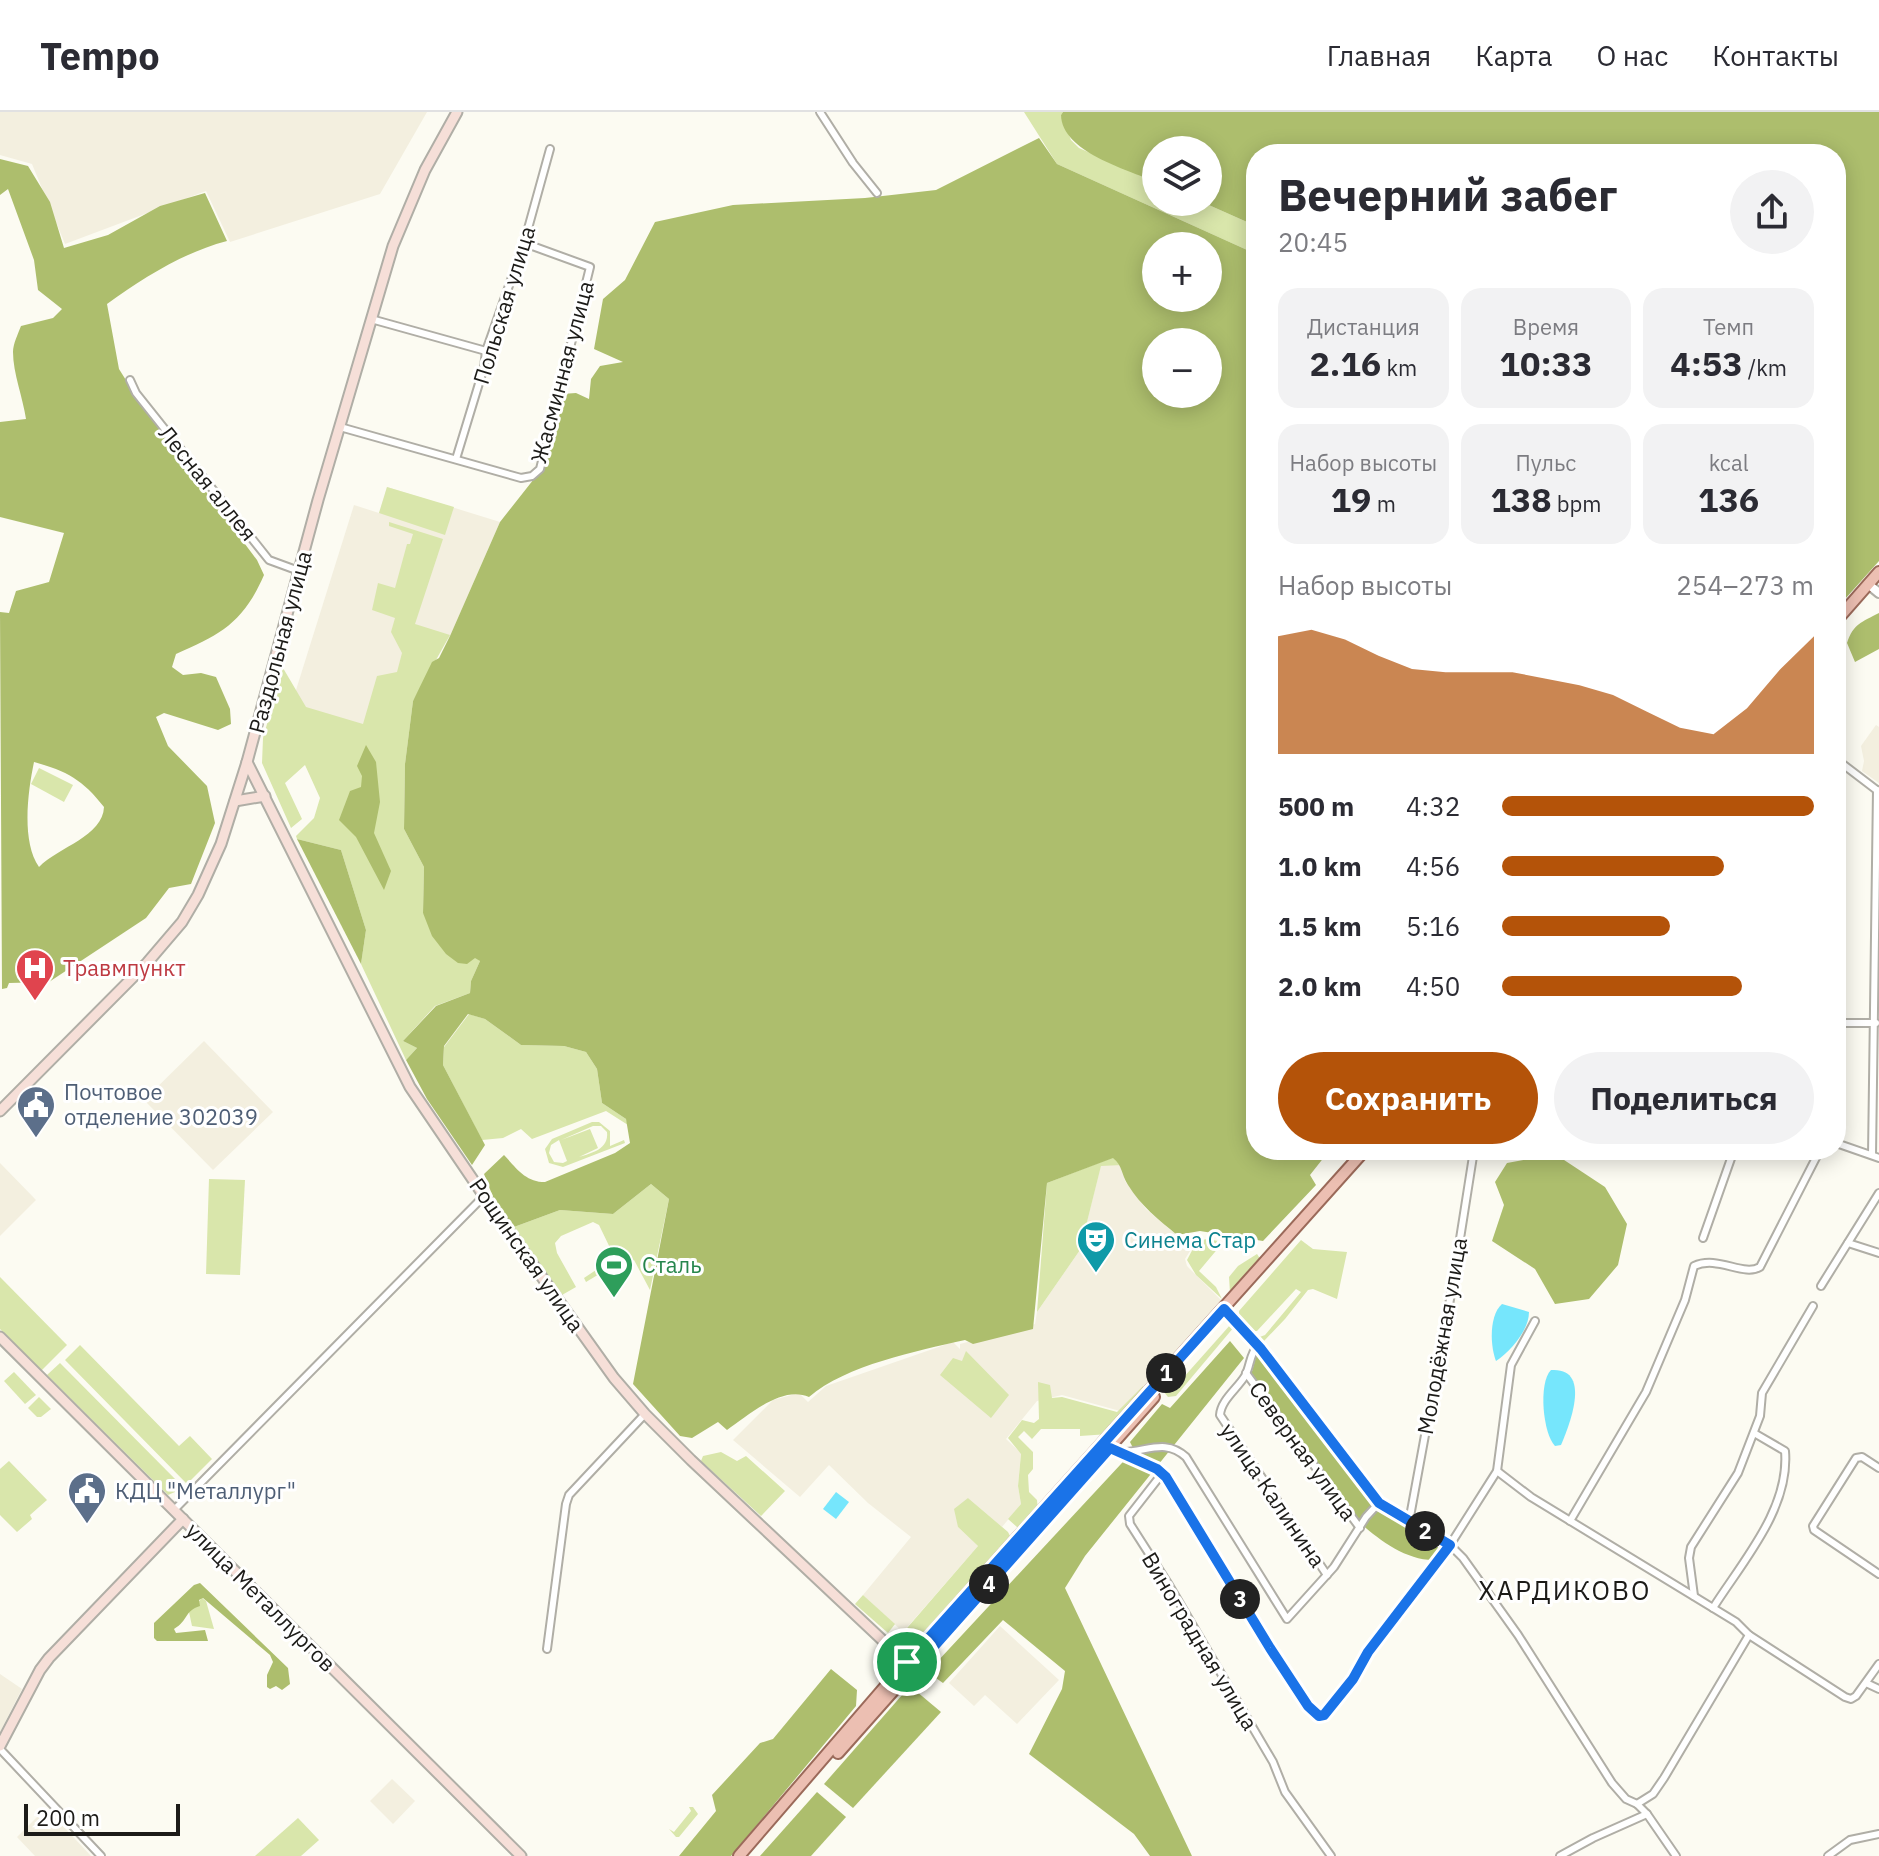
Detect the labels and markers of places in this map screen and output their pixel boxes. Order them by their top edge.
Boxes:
hospital icon: Травмпункт [14,947,56,1002]
place label: Травмпункт [63,953,186,982]
place label: Почтовое отделение 302039 [64,1077,258,1131]
public building icon: Почтовое отделение 302039 [15,1084,57,1139]
theatre icon: Синема Стар [1075,1219,1117,1274]
place label: Синема Стар [1124,1225,1256,1254]
sports icon: Сталь [593,1244,635,1299]
place label: Сталь [642,1250,702,1279]
pin: 1 [1146,1353,1186,1393]
public building icon: КДЦ "Металлург" [66,1470,108,1525]
place label: КДЦ "Металлург" [115,1476,296,1505]
pin: 2 [1405,1511,1445,1551]
pin: 4 [969,1564,1009,1604]
pin: 3 [1220,1579,1260,1619]
pin [873,1628,941,1696]

